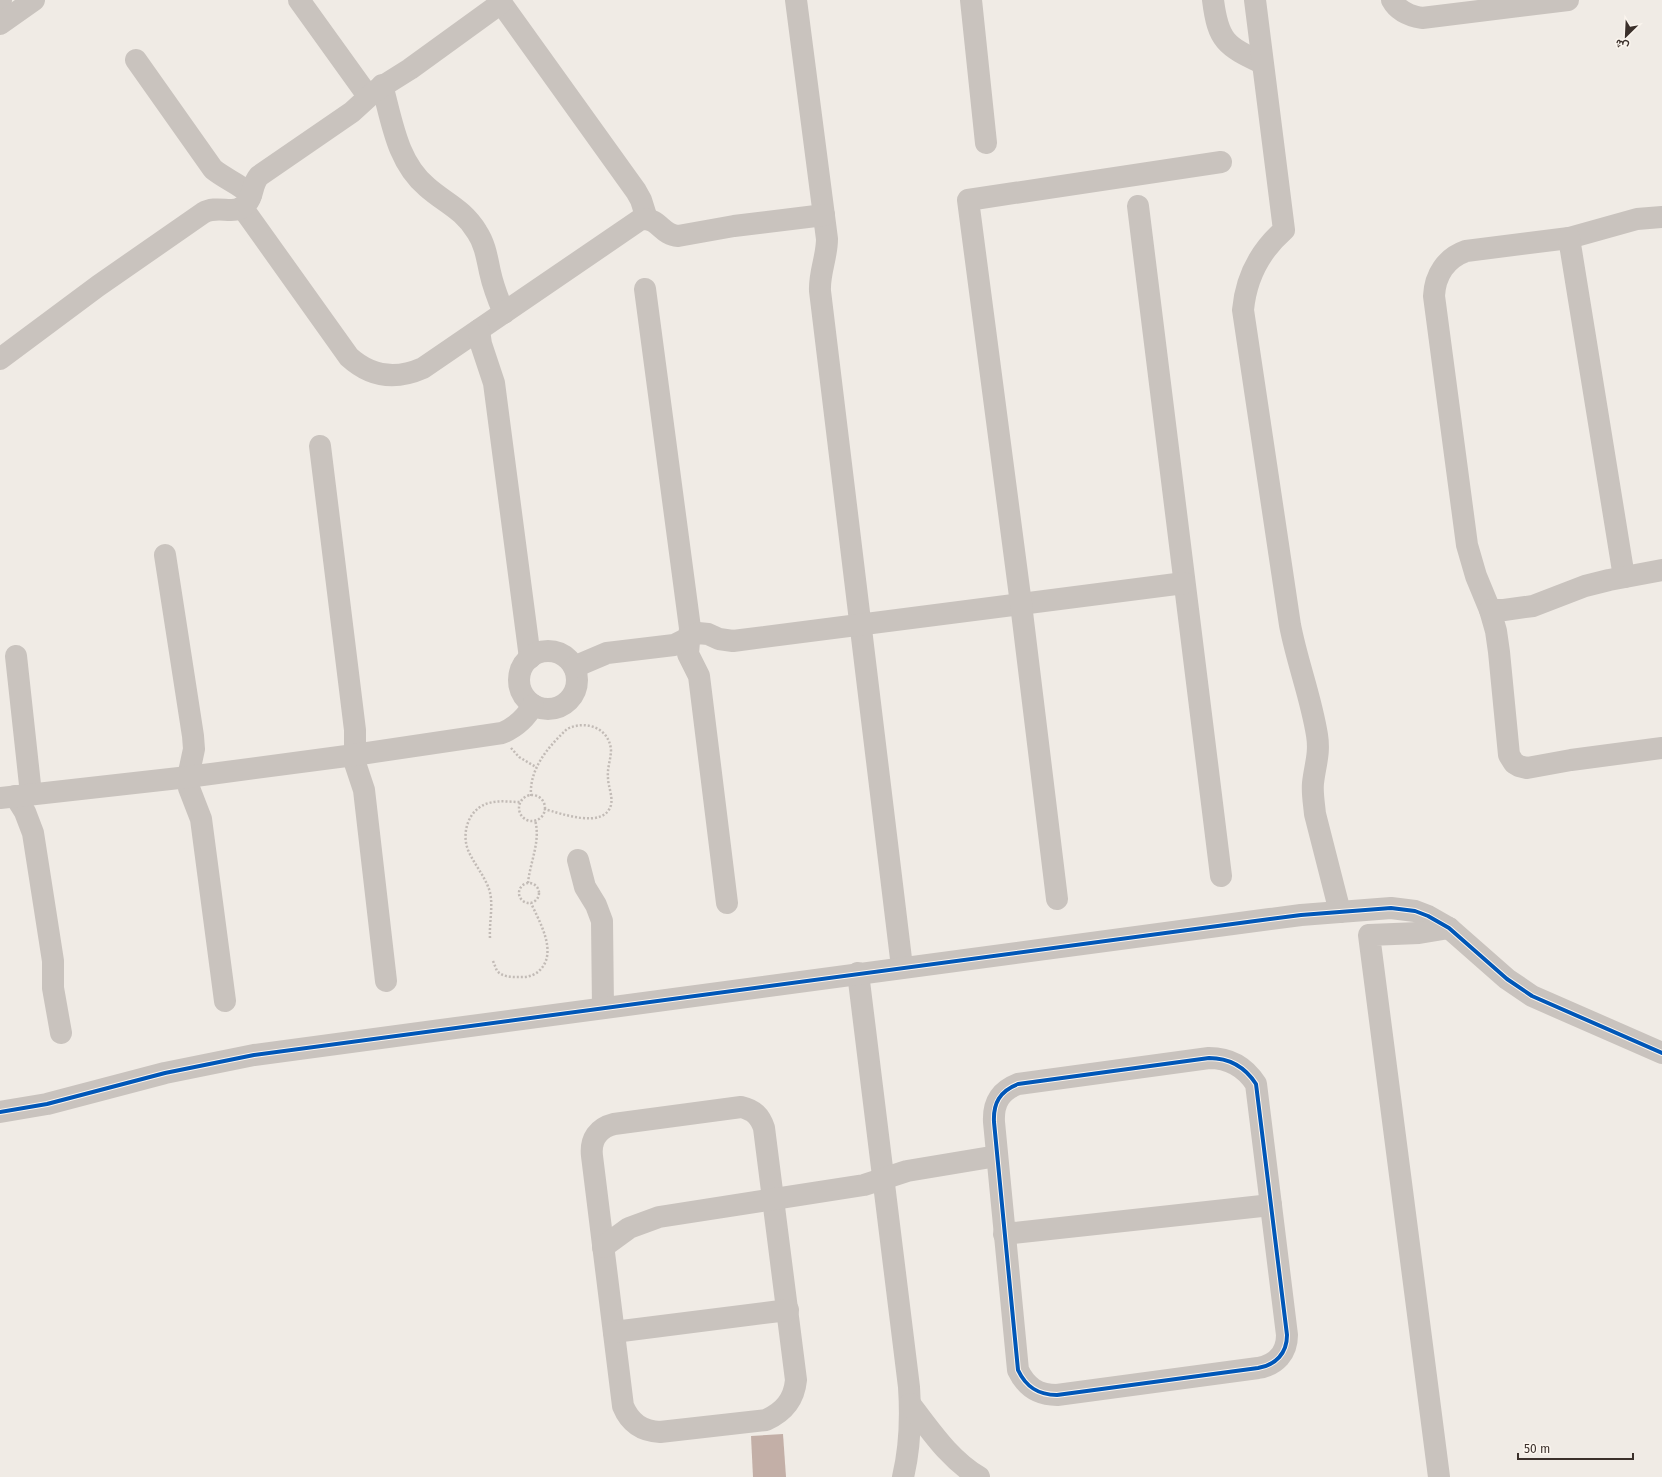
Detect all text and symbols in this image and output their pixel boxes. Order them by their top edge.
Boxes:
north arrow [1606,16,1646,56]
text: ش [1613,36,1631,53]
scale bar [1518,1435,1633,1461]
text: 50 m [1524,1442,1550,1456]

